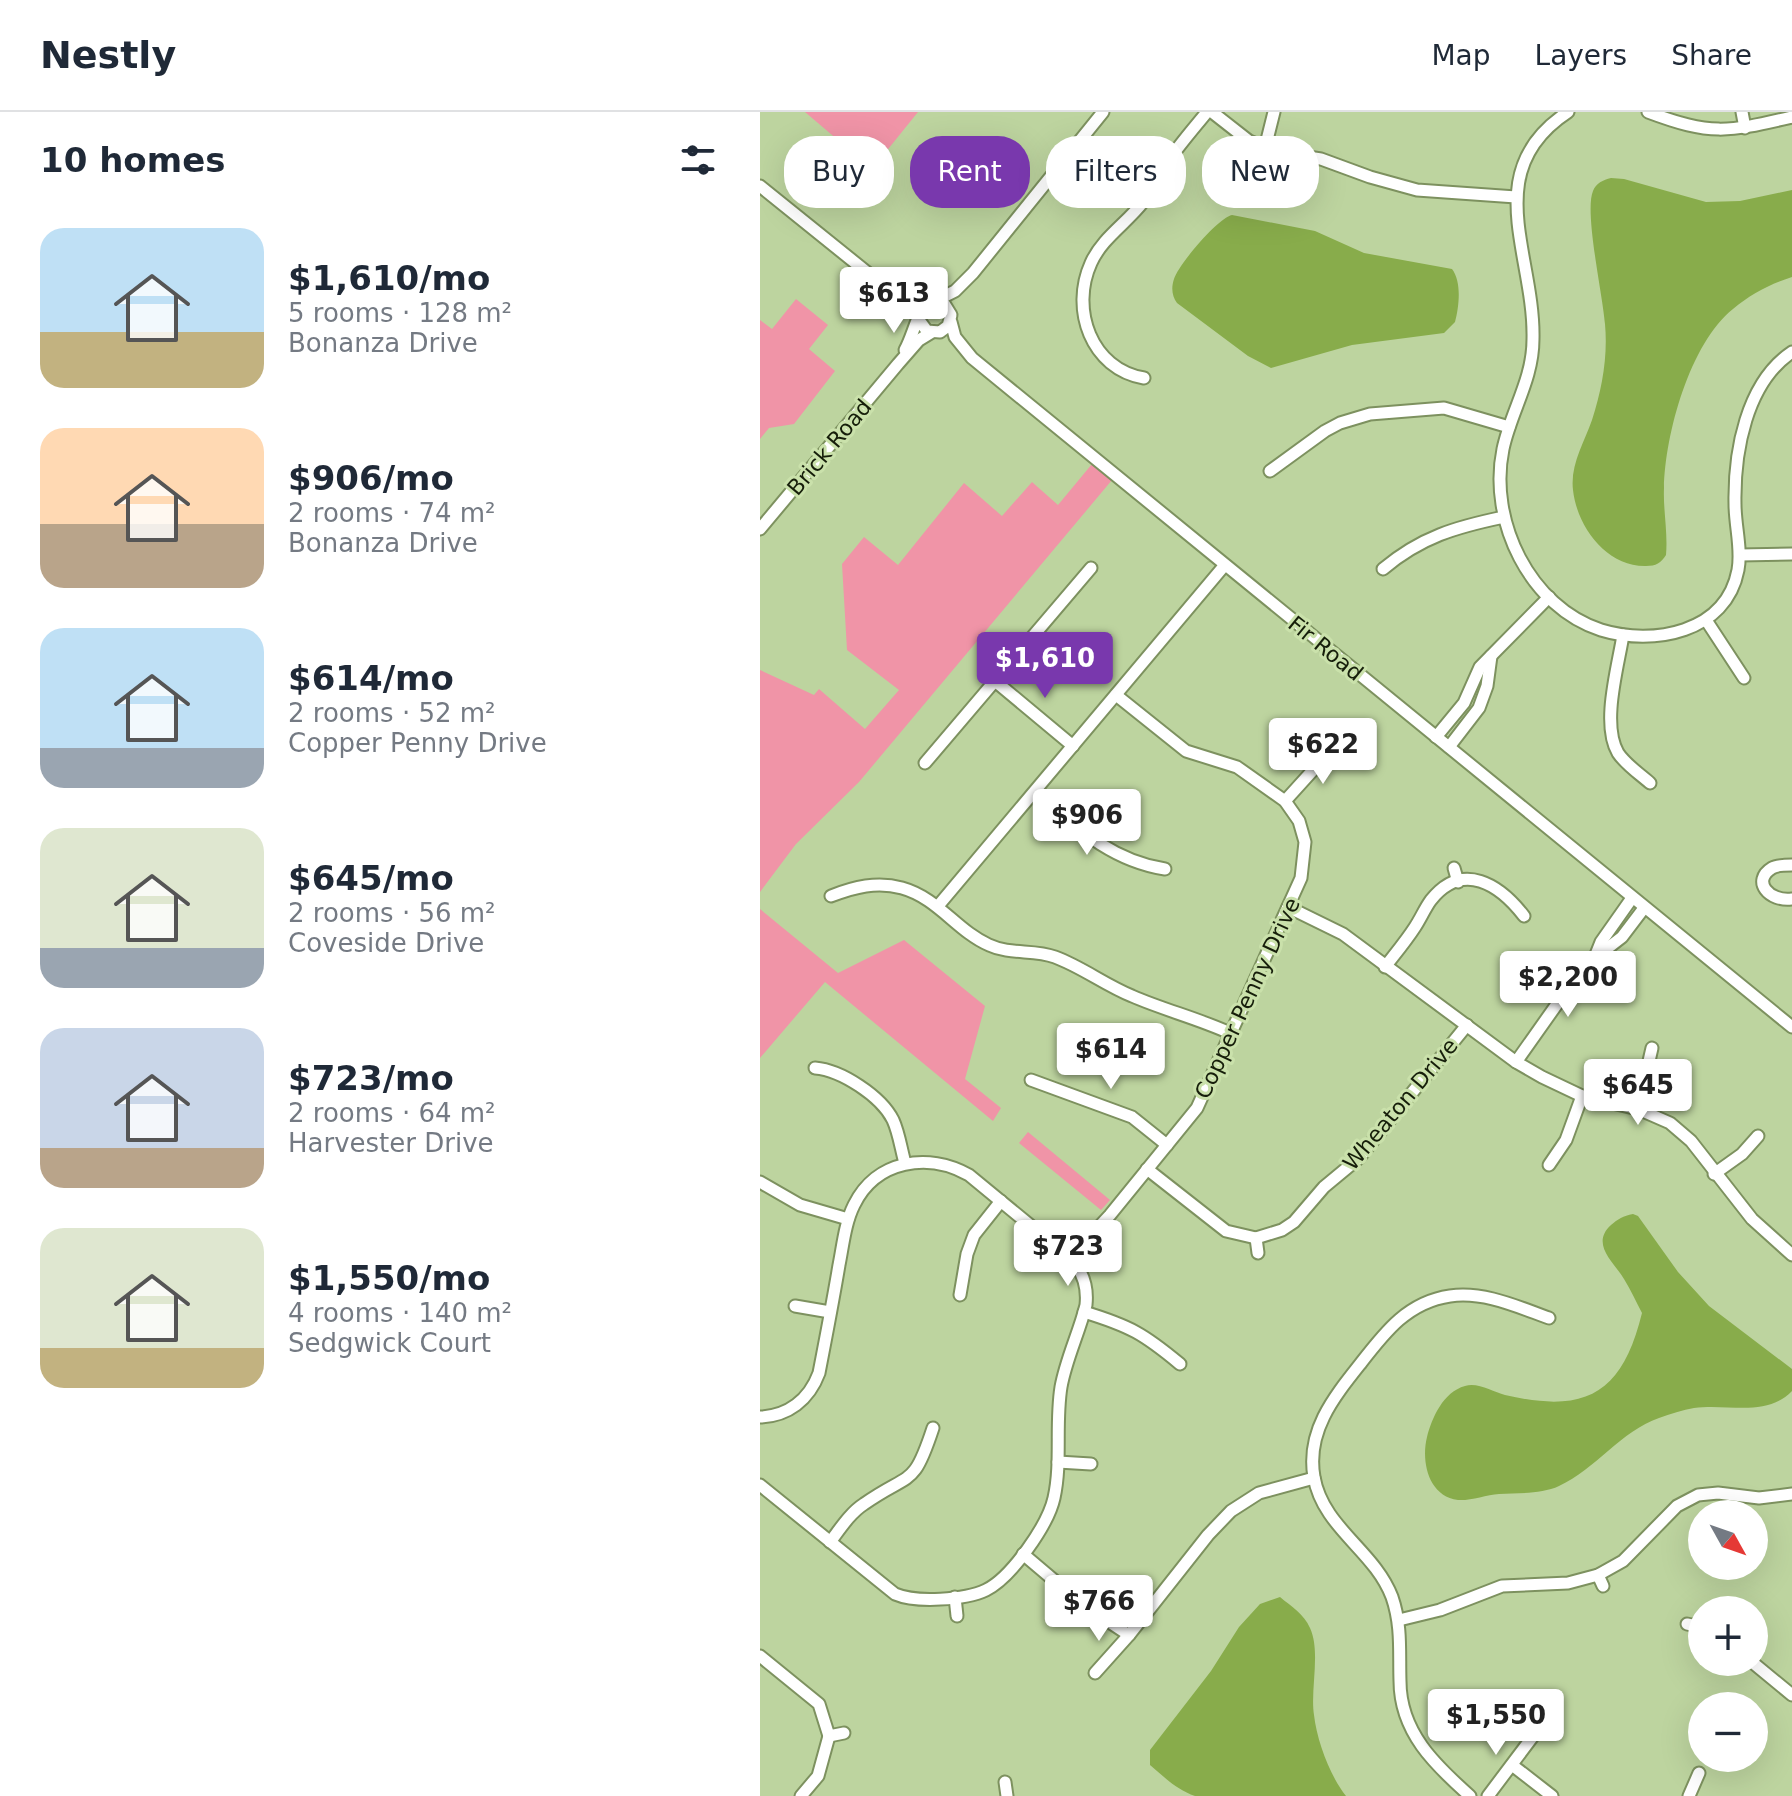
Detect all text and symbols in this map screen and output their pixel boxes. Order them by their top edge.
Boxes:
text: Nestly [40,33,176,77]
text: Map [1431,39,1491,72]
text: Layers [1535,39,1627,72]
text: Share [1671,39,1752,72]
chip: Buy [784,136,894,208]
chip: Rent [910,136,1030,208]
chip: Filters [1046,136,1186,208]
chip: New [1202,136,1319,208]
icon: filters [676,138,720,182]
text: 10 homes [40,140,225,180]
text: $1,610/mo [288,258,490,298]
icon: home [104,260,200,356]
pin: $613 [847,267,941,335]
text: $613 [858,278,930,308]
text: 5 rooms · 128 m² [288,298,512,328]
text: Bonanza Drive [288,328,478,358]
street label: Brick Road [782,394,877,500]
text: $906/mo [288,458,454,498]
icon: home [104,460,200,556]
text: 2 rooms · 74 m² [288,498,496,528]
text: Bonanza Drive [288,528,478,558]
street label: Fir Road [1283,611,1368,686]
pin: $1,610 [980,632,1110,700]
text: $1,610 [995,643,1095,673]
text: $614/mo [288,658,454,698]
icon: home [104,660,200,756]
text: 2 rooms · 52 m² [288,698,496,728]
pin: $622 [1276,718,1370,786]
text: Copper Penny Drive [288,728,547,758]
text: $622 [1287,729,1359,759]
pin: $906 [1040,789,1134,857]
text: $906 [1051,800,1123,830]
text: $645/mo [288,858,454,898]
icon: home [104,860,200,956]
street label: Copper Penny Drive [1190,894,1305,1103]
text: 2 rooms · 56 m² [288,898,496,928]
text: Coveside Drive [288,928,484,958]
pin: $2,200 [1503,951,1633,1019]
text: $2,200 [1518,962,1618,992]
pin: $614 [1064,1023,1158,1091]
street label: Wheaton Drive [1338,1033,1463,1175]
text: $614 [1075,1034,1147,1064]
text: $723/mo [288,1058,454,1098]
pin: $645 [1591,1059,1685,1127]
icon: home [104,1060,200,1156]
text: $645 [1602,1070,1674,1100]
text: 2 rooms · 64 m² [288,1098,496,1128]
text: Harvester Drive [288,1128,494,1158]
pin: $723 [1021,1220,1115,1288]
text: $723 [1032,1231,1104,1261]
text: $1,550/mo [288,1258,490,1298]
icon: home [104,1260,200,1356]
text: 4 rooms · 140 m² [288,1298,512,1328]
text: Sedgwick Court [288,1328,491,1358]
north arrow [1688,1500,1768,1580]
map controls [1688,1500,1768,1772]
pin: $766 [1052,1575,1146,1643]
text: $766 [1063,1586,1135,1616]
button: + [1688,1596,1768,1676]
pin: $1,550 [1431,1689,1561,1757]
button: − [1688,1692,1768,1772]
text: $1,550 [1446,1700,1546,1730]

